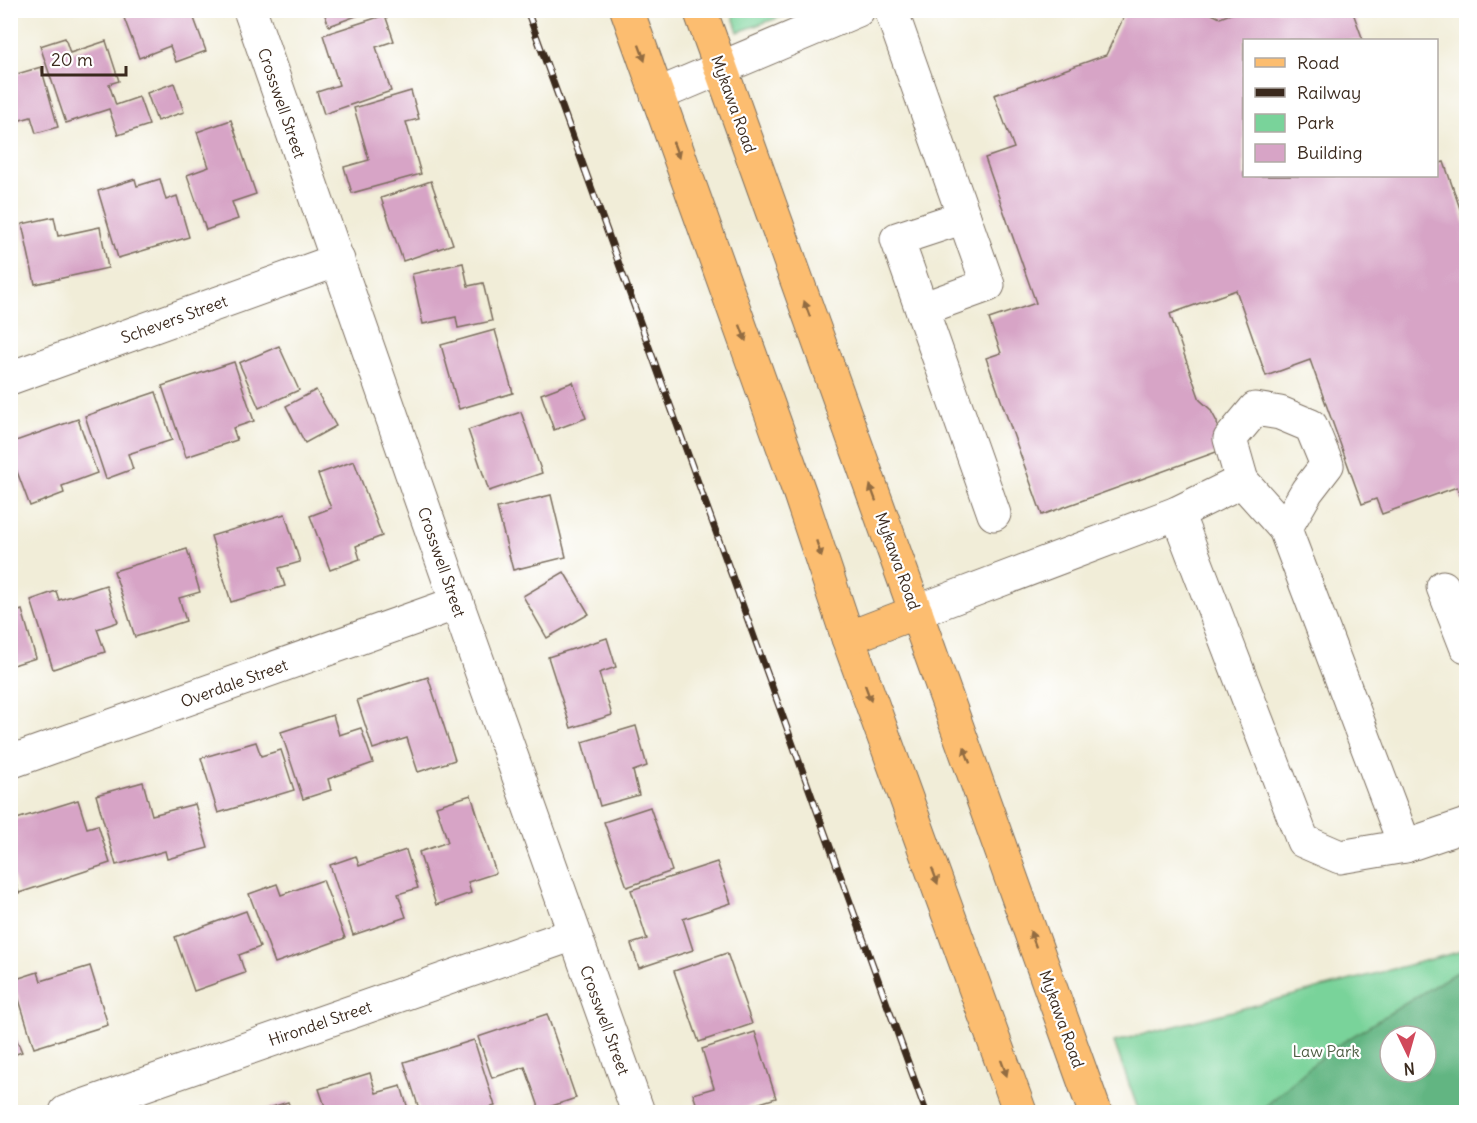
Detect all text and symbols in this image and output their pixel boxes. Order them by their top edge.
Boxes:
scale bar [42,39,126,77]
legend [1243,39,1438,177]
one-way arrow [637,44,647,62]
street label: Crosswell Street [254,45,310,161]
text: 20 m [51,48,93,71]
text: Road [1297,51,1340,74]
street label: Mykawa Road [707,53,761,155]
text: Railway [1297,81,1361,104]
text: Park [1297,111,1334,134]
one-way arrow [672,141,682,159]
text: Building [1297,141,1362,164]
street label: Schevers Street [118,290,230,347]
one-way arrow [802,300,812,318]
one-way arrow [738,324,748,342]
one-way arrow [867,484,877,502]
street label: Crosswell Street [414,504,470,620]
street label: Mykawa Road [871,510,925,612]
one-way arrow [814,540,824,558]
street label: Overdale Street [178,654,291,712]
one-way arrow [864,684,873,702]
one-way arrow [962,746,972,764]
one-way arrow [930,867,940,885]
one-way arrow [1028,930,1037,948]
street label: Crosswell Street [576,962,634,1078]
street label: Mykawa Road [1035,968,1089,1070]
street label: Hirondel Street [266,996,375,1050]
north arrow [1378,1024,1438,1084]
park label: Law Park [1292,1041,1360,1061]
text: N [1403,1058,1416,1079]
one-way arrow [1000,1060,1010,1078]

